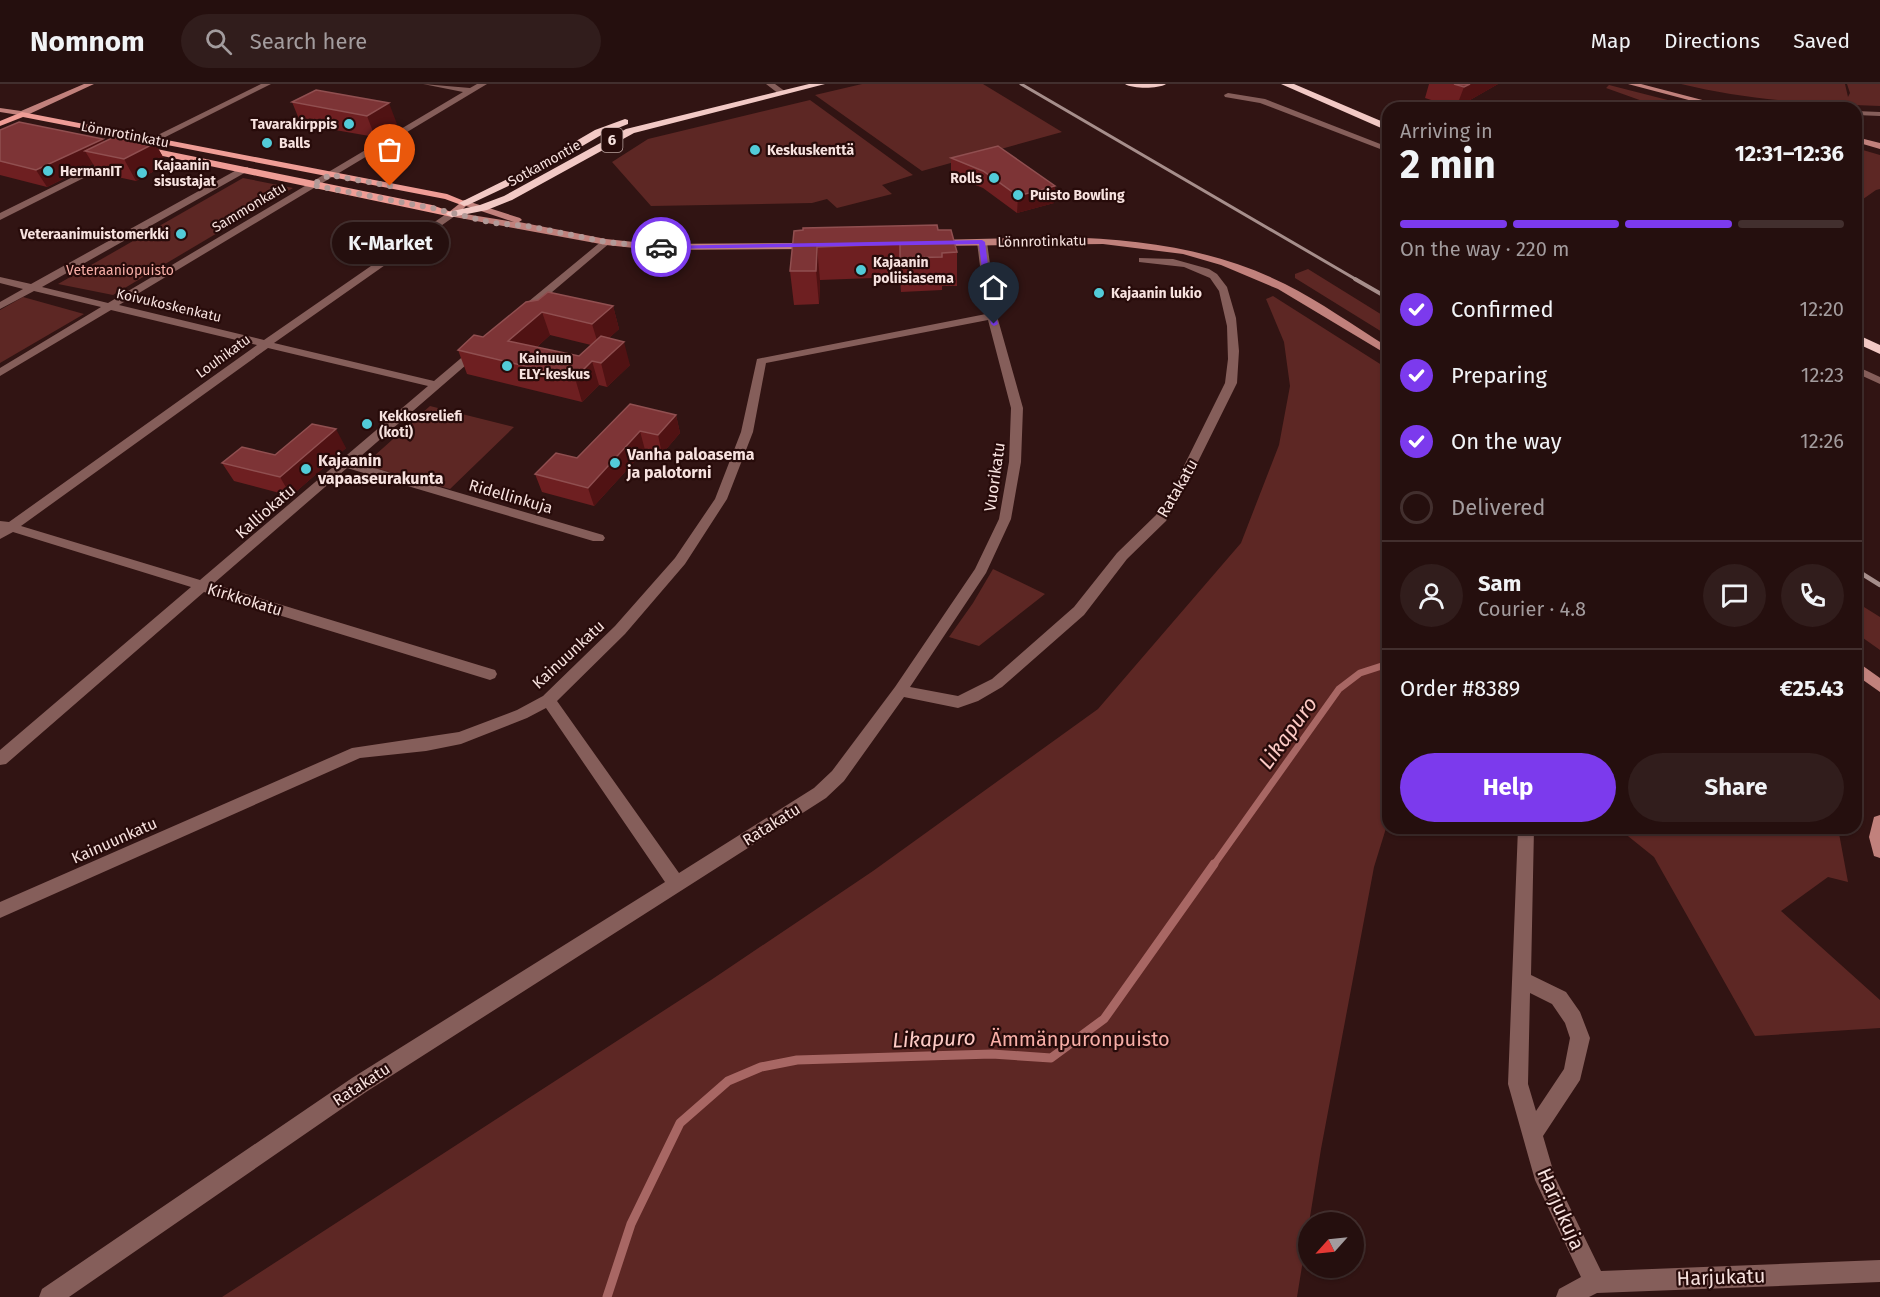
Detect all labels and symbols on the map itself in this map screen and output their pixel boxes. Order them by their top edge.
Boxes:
place label: Tavarakirppis [251,116,337,133]
marker: Tavarakirppis [342,117,356,131]
street label: Lönnrotinkatu [79,118,170,151]
pin [364,124,415,186]
road number: 6 [602,128,622,152]
place label: Balls [279,135,310,152]
marker: Balls [260,136,274,150]
street label: Sotkamontie [505,137,584,190]
place label: Keskuskenttä [767,142,854,159]
marker: Keskuskenttä [748,143,762,157]
place label: Kajaanin sisustajat [154,157,217,190]
place label: HermanIT [60,163,122,180]
marker: HermanIT [41,164,55,178]
marker: Kajaanin sisustajat [135,166,149,180]
place label: Rolls [950,170,982,187]
marker: Rolls [987,171,1001,185]
street label: Sammonkatu [209,179,289,236]
place label: Puisto Bowling [1030,187,1125,204]
marker: Puisto Bowling [1011,188,1025,202]
courier [631,217,691,277]
callout: K-Market [332,222,448,264]
place label: Veteraanimuistomerkki [19,226,169,243]
marker: Veteraanimuistomerkki [174,227,188,241]
street label: Lönnrotinkatu [997,232,1087,251]
place label: Kajaanin poliisiasema [873,254,954,287]
park label: Veteraaniopuisto [66,262,174,279]
pin [968,262,1019,324]
marker: Kajaanin poliisiasema [854,263,868,277]
street label: Koivukoskenkatu [115,285,223,326]
place label: Kajaanin lukio [1111,285,1202,302]
marker: Kajaanin lukio [1092,286,1106,300]
street label: Louhikatu [193,331,254,382]
place label: Kainuun ELY-keskus [519,350,590,383]
marker: Kainuun ELY-keskus [500,359,514,373]
place label: Kekkosreliefi (koti) [379,408,463,441]
marker: Kekkosreliefi (koti) [360,417,374,431]
street label: Vuorikatu [980,441,1009,513]
place label: Vanha paloasema ja palotorni [626,445,755,482]
place label: Kajaanin vapaaseurakunta [317,451,444,488]
marker: Vanha paloasema ja palotorni [608,456,622,470]
street label: Ratakatu [1153,456,1202,521]
marker: Kajaanin vapaaseurakunta [299,462,313,476]
street label: Ridellinkuja [467,475,555,518]
street label: Kalliokatu [232,480,299,542]
street label: Kirkkokatu [205,579,285,620]
street label: Kainuunkatu [528,616,608,693]
water label: Likapuro [1253,692,1323,774]
street label: Ratakatu [739,799,804,850]
street label: Kainuunkatu [68,813,160,868]
water label: Likapuro [892,1025,976,1053]
park label: Ämmänpuronpuisto [990,1027,1170,1051]
street label: Ratakatu [329,1059,393,1110]
street label: Harjukuja [1532,1164,1590,1254]
north arrow [1298,1212,1364,1278]
street label: Harjukatu [1676,1263,1766,1291]

